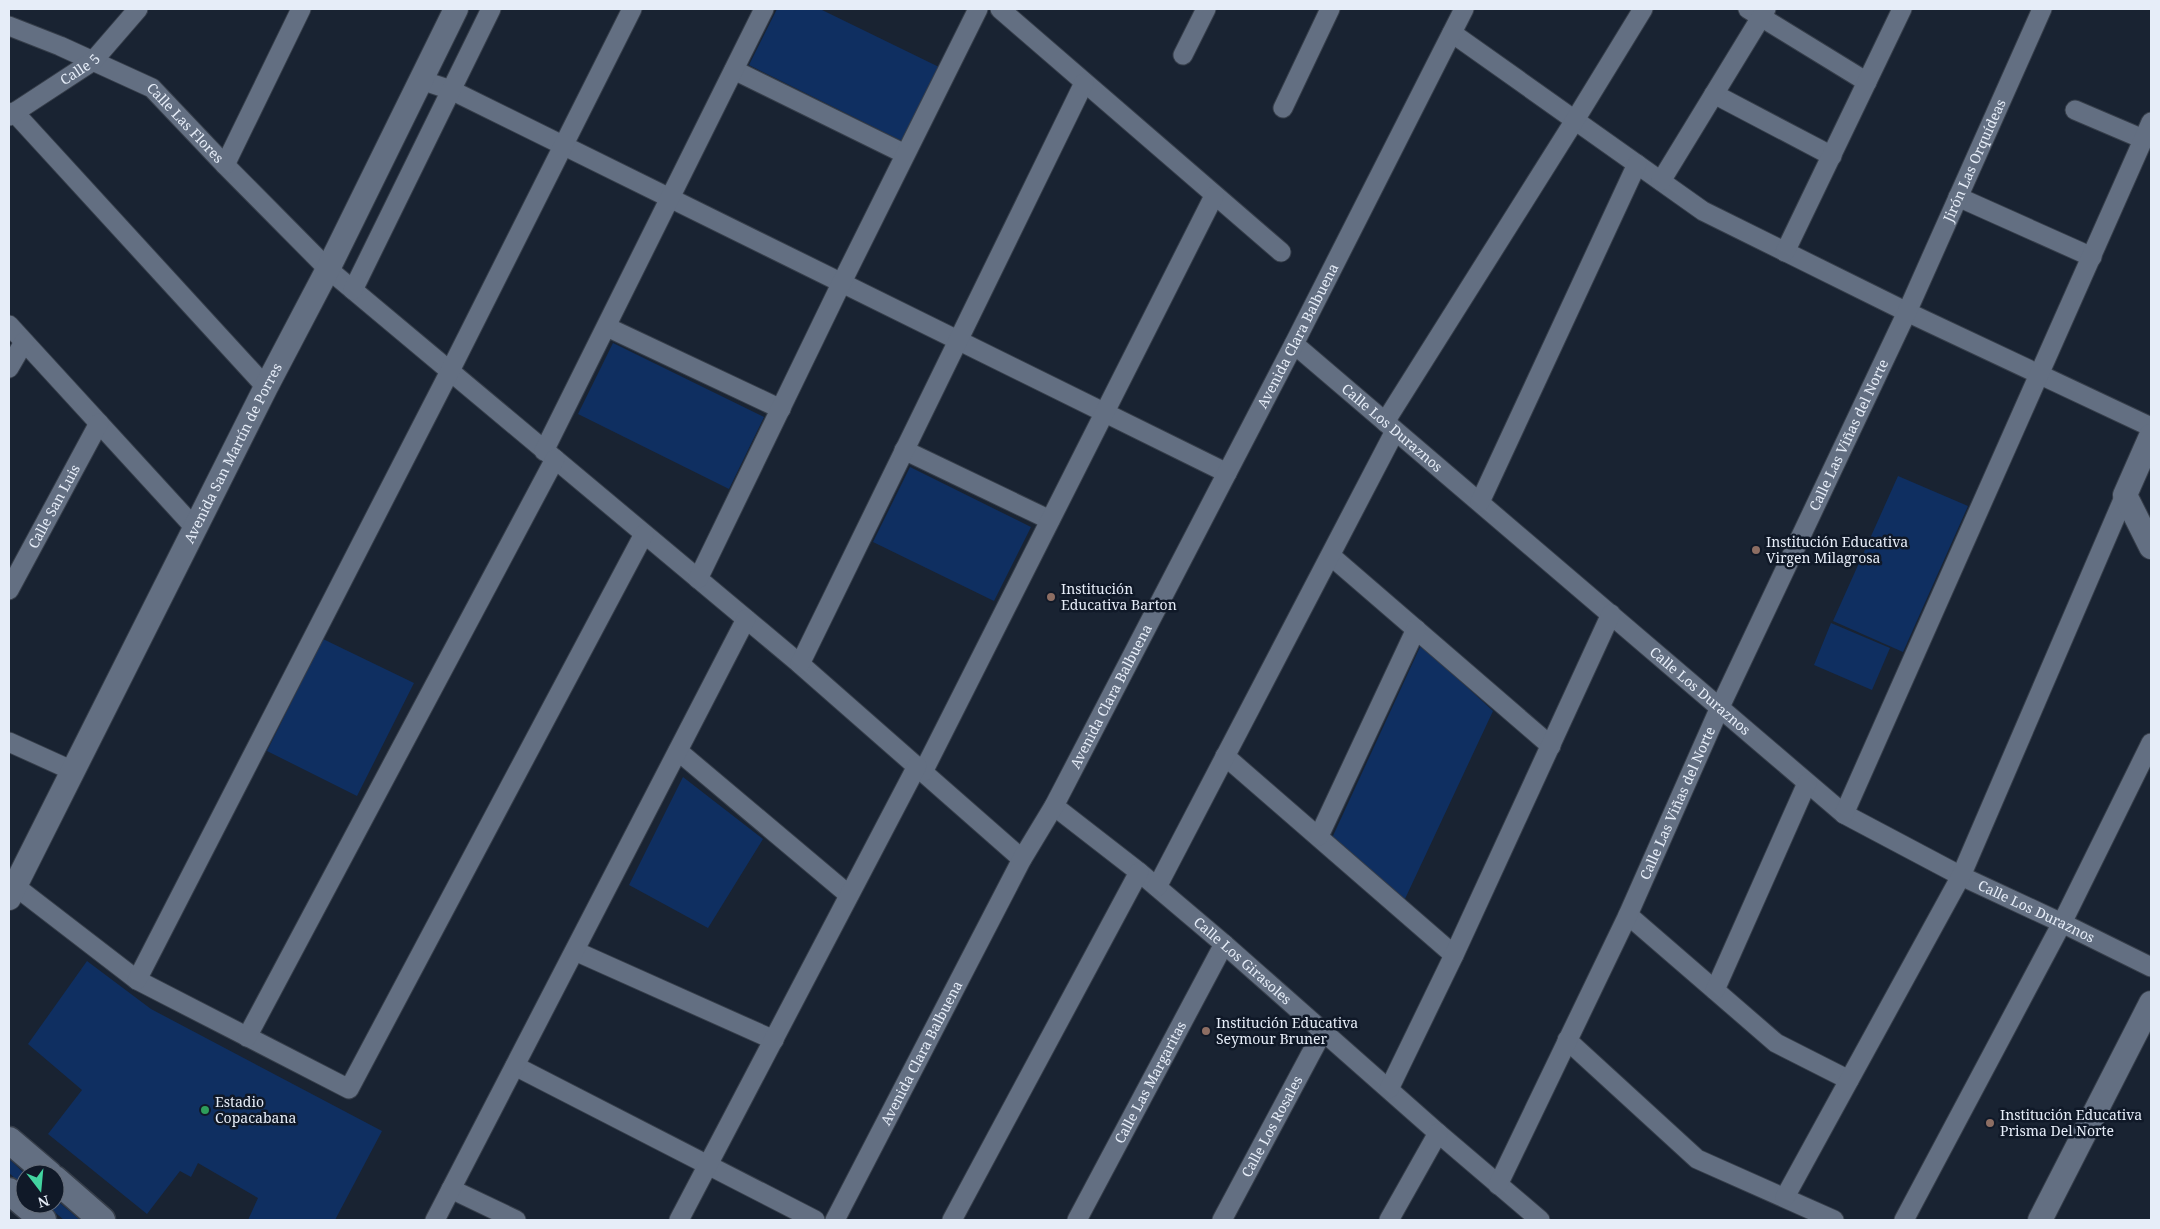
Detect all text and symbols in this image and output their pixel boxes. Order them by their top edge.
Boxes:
street label: Calle 5 [56,49,104,89]
street label: Calle Las Flores [143,78,228,167]
street label: Jirón Las Orquídeas [1938,96,2010,226]
street label: Avenida Clara Balbuena [1252,260,1342,411]
street label: Calle Las Viñas del Norte [1804,356,1892,514]
street label: Avenida San Martín de Porres [179,360,286,546]
street label: Calle Los Duraznos [1338,379,1447,476]
street label: Calle San Luis [23,461,84,552]
place label: Institución Educativa Virgen Milagrosa [1766,532,1908,567]
marker: Institución Educativa Virgen Milagrosa [1750,544,1762,556]
place label: Institución Educativa Barton [1061,579,1177,614]
marker: Institución Educativa Barton [1045,591,1057,603]
street label: Avenida Clara Balbuena [1065,621,1156,772]
street label: Calle Los Duraznos [1646,642,1755,739]
street label: Calle Las Viñas del Norte [1635,723,1719,883]
street label: Calle Los Duraznos [1975,875,2098,947]
street label: Calle Los Girasoles [1190,912,1296,1008]
street label: Avenida Clara Balbuena [876,977,966,1128]
place label: Institución Educativa Seymour Bruner [1216,1013,1358,1048]
street label: Calle Las Margaritas [1109,1017,1190,1147]
marker: Institución Educativa Seymour Bruner [1200,1025,1212,1037]
street label: Calle Los Rosales [1237,1072,1306,1180]
place label: Estadio Copacabana [215,1092,296,1127]
marker: Estadio Copacabana [199,1104,211,1116]
place label: Institución Educativa Prisma Del Norte [2000,1105,2142,1140]
marker: Institución Educativa Prisma Del Norte [1984,1117,1996,1129]
north arrow [15,1164,65,1214]
text: N [36,1191,52,1213]

